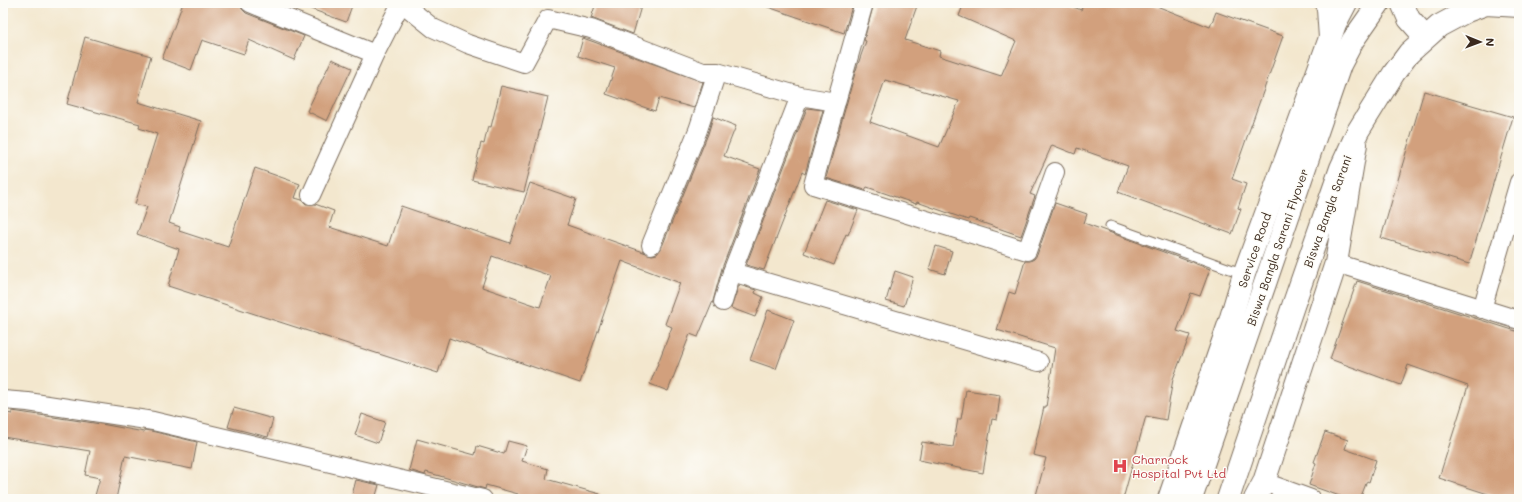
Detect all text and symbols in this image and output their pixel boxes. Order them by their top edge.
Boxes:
north arrow [1460,22,1500,62]
text: N [1483,38,1498,46]
street label: Biswa Bangla Sarani [1299,153,1355,269]
street label: Biswa Bangla Sarani Flyover [1243,166,1311,328]
street label: Service Road [1234,210,1274,290]
place label: Charnock Hospital Pvt Ltd [1132,451,1227,481]
hospital icon: Charnock Hospital Pvt Ltd [1111,457,1129,475]

